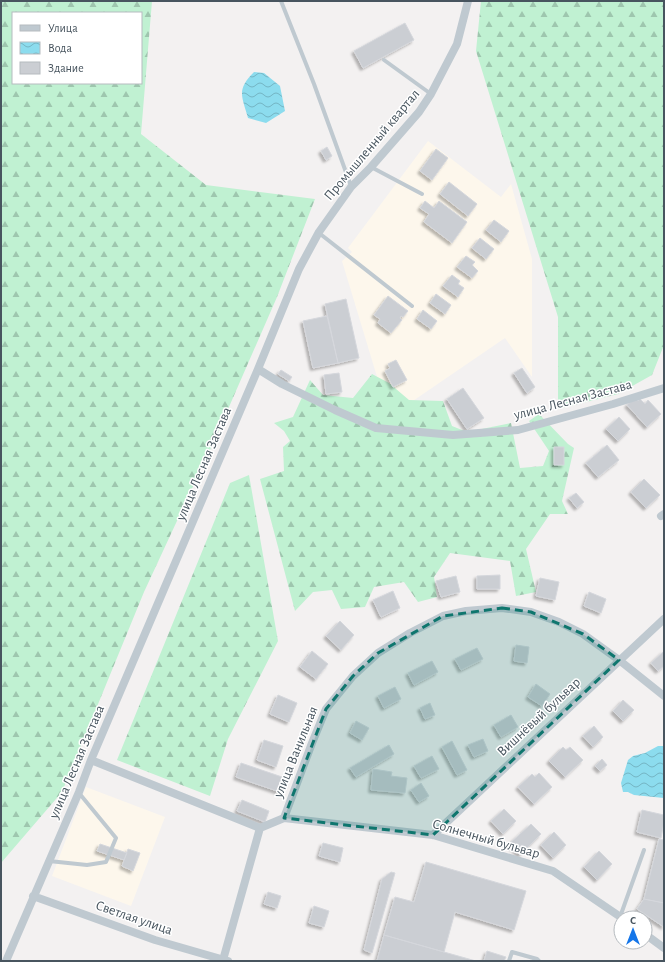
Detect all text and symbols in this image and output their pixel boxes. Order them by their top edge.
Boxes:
legend [12,12,142,84]
text: Улица [48,22,78,34]
text: Вода [48,42,72,54]
text: Здание [48,62,84,74]
street label: Промышленный квартал [322,87,422,203]
street label: улица Лесная Застава [511,377,634,423]
street label: улица Лесная Застава [173,405,234,524]
street label: Вишнёвый бульвар [495,675,583,759]
street label: улица Лесная Застава [46,703,107,822]
street label: улица Ванильная [271,704,321,801]
street label: Солнечный бульвар [431,817,541,861]
street label: Светлая улица [94,898,175,938]
north arrow [613,910,653,950]
text: С [630,915,636,926]

